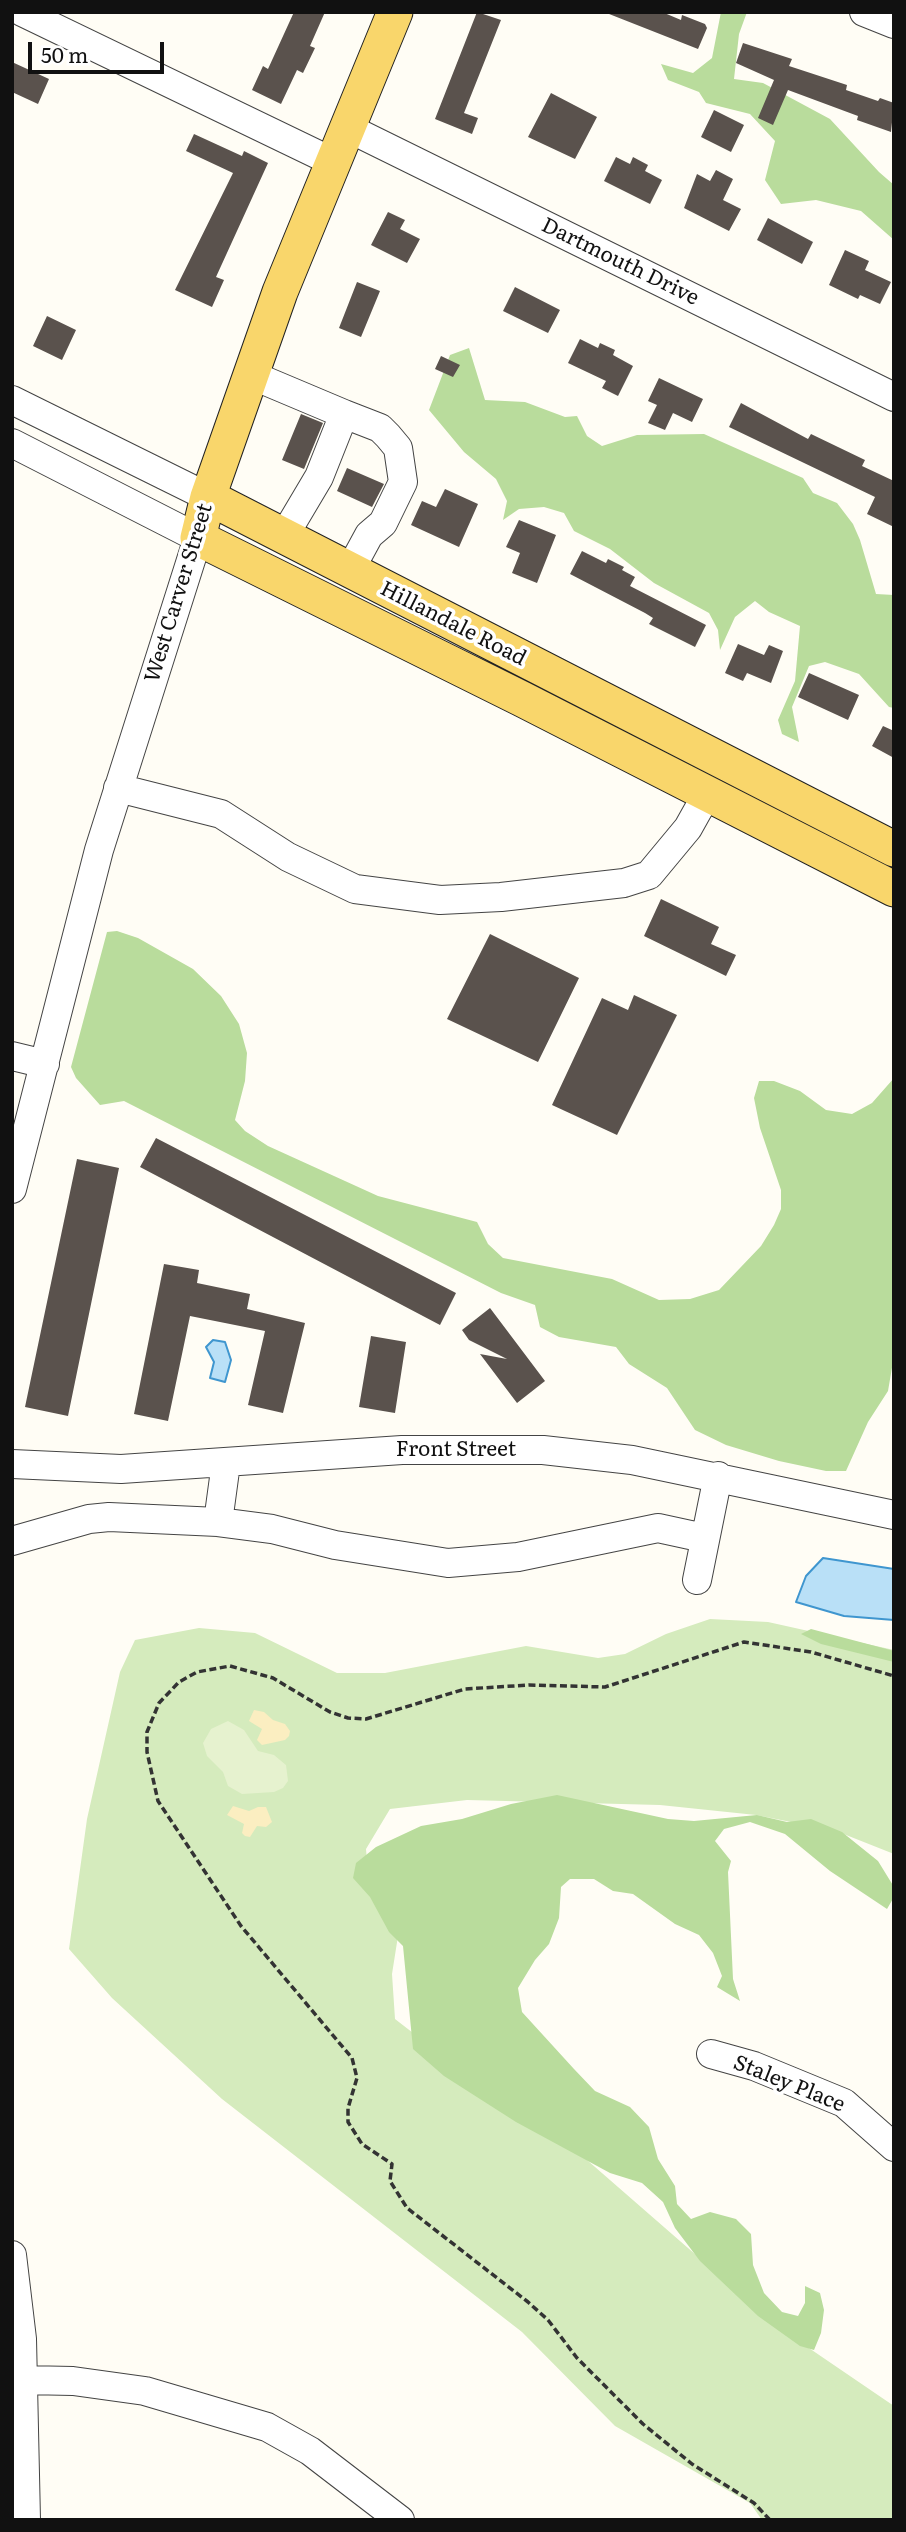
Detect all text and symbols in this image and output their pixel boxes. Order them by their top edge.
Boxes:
scale bar [32,28,168,72]
text: 50 m [41,38,88,69]
street label: Dartmouth Drive [537,213,703,311]
street label: West Carver Street [140,500,218,686]
street label: Hillandale Road [376,576,530,672]
street label: Front Street [396,1437,516,1463]
street label: Staley Place [730,2050,848,2118]

